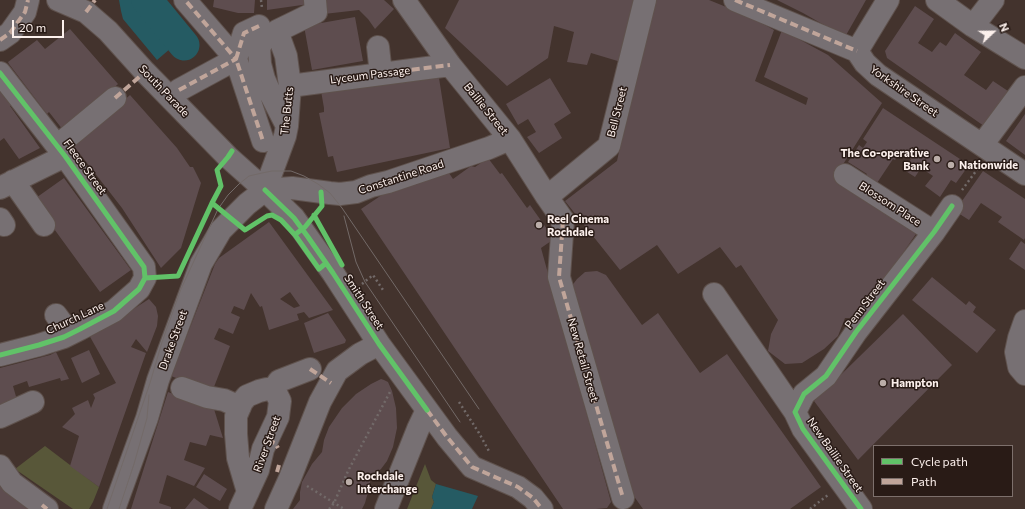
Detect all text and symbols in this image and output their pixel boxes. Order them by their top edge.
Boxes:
scale bar [14,12,66,38]
north arrow [973,12,1013,52]
text: 20 m [19,20,46,34]
text: N [997,21,1012,34]
street label: South Parade [136,62,192,120]
street label: Yorkshire Street [867,63,941,119]
street label: Lyceum Passage [329,64,411,86]
street label: Baillie Street [461,80,511,138]
street label: Bell Street [604,85,630,139]
street label: The Butts [278,86,296,136]
street label: Fleece Street [61,137,109,197]
place label: The Co-operative Bank [841,146,929,172]
marker: The Co-operative Bank [932,154,942,164]
street label: Constantine Road [357,157,445,197]
place label: Nationwide [959,158,1018,172]
marker: Nationwide [946,160,956,170]
street label: Blossom Place [856,179,924,229]
place label: Reel Cinema Rochdale [547,212,609,238]
marker: Reel Cinema Rochdale [534,220,544,230]
street label: Smith Street [341,272,387,332]
street label: Penn Street [842,277,888,331]
street label: Church Lane [44,299,106,337]
street label: Drake Street [156,308,190,372]
street label: New Retail Street [565,317,601,403]
place label: Hampton [891,376,939,390]
marker: Hampton [878,378,888,388]
street label: River Street [251,414,283,474]
street label: New Baillie Street [804,415,866,495]
legend [873,445,1013,497]
text: Cycle path [911,454,968,468]
place label: Rochdale Interchange [357,469,417,495]
text: Path [911,474,937,488]
marker: Rochdale Interchange [344,477,354,487]

